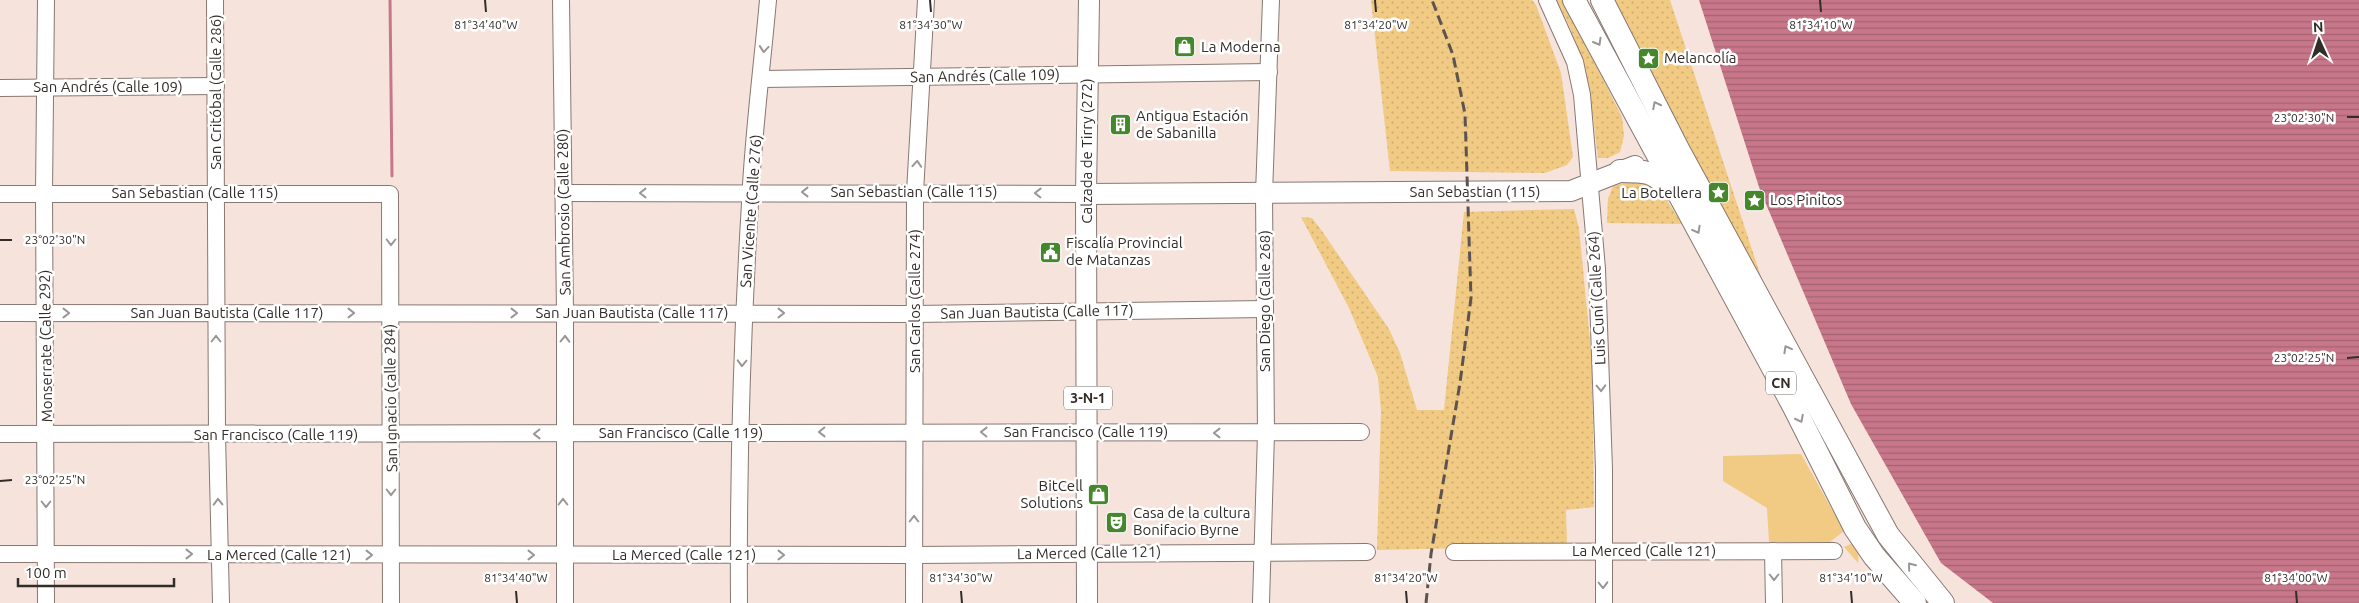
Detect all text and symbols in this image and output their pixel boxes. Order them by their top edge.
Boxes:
street label: San Critóbal (Calle 286) [207,14,224,170]
north arrow [2294,15,2344,65]
text: 81°34'40"W [454,18,518,31]
text: 81°34'30"W [899,18,963,31]
text: 81°34'20"W [1344,18,1408,31]
text: 81°34'10"W [1789,18,1853,31]
text: N [2313,19,2324,35]
shop icon: La Moderna [1173,35,1197,59]
one-way arrow [1592,37,1602,46]
place label: La Moderna [1201,38,1281,55]
one-way arrow [758,45,769,53]
place icon: Melancolía [1636,46,1660,70]
place label: Melancolía [1664,49,1737,66]
street label: San Andrés (Calle 109) [910,66,1060,85]
street label: San Andrés (Calle 109) [33,78,183,95]
street label: Calzada de Tirry (272) [1078,78,1095,224]
one-way arrow [1652,101,1662,110]
place label: Antigua Estación de Sabanilla [1136,107,1249,141]
text: 23°02'30"N [2274,111,2334,124]
building icon: Antigua Estación de Sabanilla [1108,113,1132,137]
street label: San Ambrosio (Calle 280) [554,128,573,296]
street label: San Vicente (Calle 276) [737,134,764,288]
one-way arrow [911,160,922,168]
place icon: La Botellera [1706,181,1730,205]
street label: San Sebastian (Calle 115) [830,183,998,200]
street label: San Sebastian (115) [1410,183,1540,200]
street label: San Sebastian (Calle 115) [111,184,279,201]
place label: La Botellera [1621,184,1702,201]
one-way arrow [801,187,808,197]
one-way arrow [638,188,646,198]
one-way arrow [1033,188,1041,198]
place icon: Los Pinitos [1742,188,1766,212]
place label: Los Pinitos [1770,191,1842,208]
one-way arrow [1691,225,1701,234]
street label: San Carlos (Calle 274) [906,229,923,373]
street label: San Diego (Calle 268) [1256,230,1273,372]
street label: Luis Cuní (Calle 264) [1585,231,1608,365]
text: 23°02'30"N [25,233,85,246]
place label: Fiscalía Provincial de Matanzas [1066,234,1183,268]
one-way arrow [385,238,396,246]
public building icon: Fiscalía Provincial de Matanzas [1038,240,1062,264]
street label: Monserrate (Calle 292) [36,269,55,423]
street label: San Juan Bautista (Calle 117) [940,301,1134,322]
street label: San Juan Bautista (Calle 117) [130,304,324,321]
street label: San Juan Bautista (Calle 117) [535,304,729,321]
one-way arrow [62,308,70,318]
one-way arrow [348,308,355,318]
one-way arrow [510,308,518,318]
one-way arrow [778,308,785,318]
street label: San Ignacio (calle 284) [381,324,400,472]
one-way arrow [211,335,221,343]
one-way arrow [560,335,570,343]
one-way arrow [1783,346,1793,355]
text: 23°02'25"N [2274,351,2334,364]
one-way arrow [736,359,747,367]
road number: CN [1766,372,1796,394]
one-way arrow [1596,384,1607,392]
road number: 3-N-1 [1064,386,1112,409]
one-way arrow [1794,414,1804,423]
street label: San Francisco (Calle 119) [1004,423,1168,440]
street label: San Francisco (Calle 119) [599,424,763,441]
street label: San Francisco (Calle 119) [194,426,358,443]
one-way arrow [818,427,826,437]
one-way arrow [980,427,988,437]
one-way arrow [1213,428,1220,438]
one-way arrow [533,429,540,439]
text: 23°02'25"N [25,473,85,486]
place label: BitCell Solutions [1020,477,1083,511]
shop icon: BitCell Solutions [1087,483,1111,507]
one-way arrow [386,488,397,496]
one-way arrow [213,498,224,506]
one-way arrow [558,498,568,506]
one-way arrow [41,501,51,509]
place label: Casa de la cultura Bonifacio Byrne [1133,504,1250,538]
theatre icon: Casa de la cultura Bonifacio Byrne [1105,510,1129,534]
one-way arrow [909,515,919,523]
street label: La Merced (Calle 121) [1572,542,1716,559]
street label: La Merced (Calle 121) [1017,543,1161,562]
street label: La Merced (Calle 121) [207,546,351,563]
street label: La Merced (Calle 121) [612,546,756,563]
one-way arrow [185,549,193,560]
one-way arrow [365,550,373,560]
one-way arrow [528,550,535,560]
one-way arrow [778,550,785,560]
scale bar [18,556,174,588]
one-way arrow [1909,563,1917,572]
text: 100 m [25,564,67,581]
text: 81°34'40"W [484,571,548,584]
text: 81°34'30"W [929,571,993,584]
text: 81°34'20"W [1374,571,1438,584]
text: 81°34'10"W [1819,571,1883,584]
text: 81°34'00"W [2264,571,2328,584]
one-way arrow [1769,574,1779,581]
one-way arrow [1598,582,1608,589]

